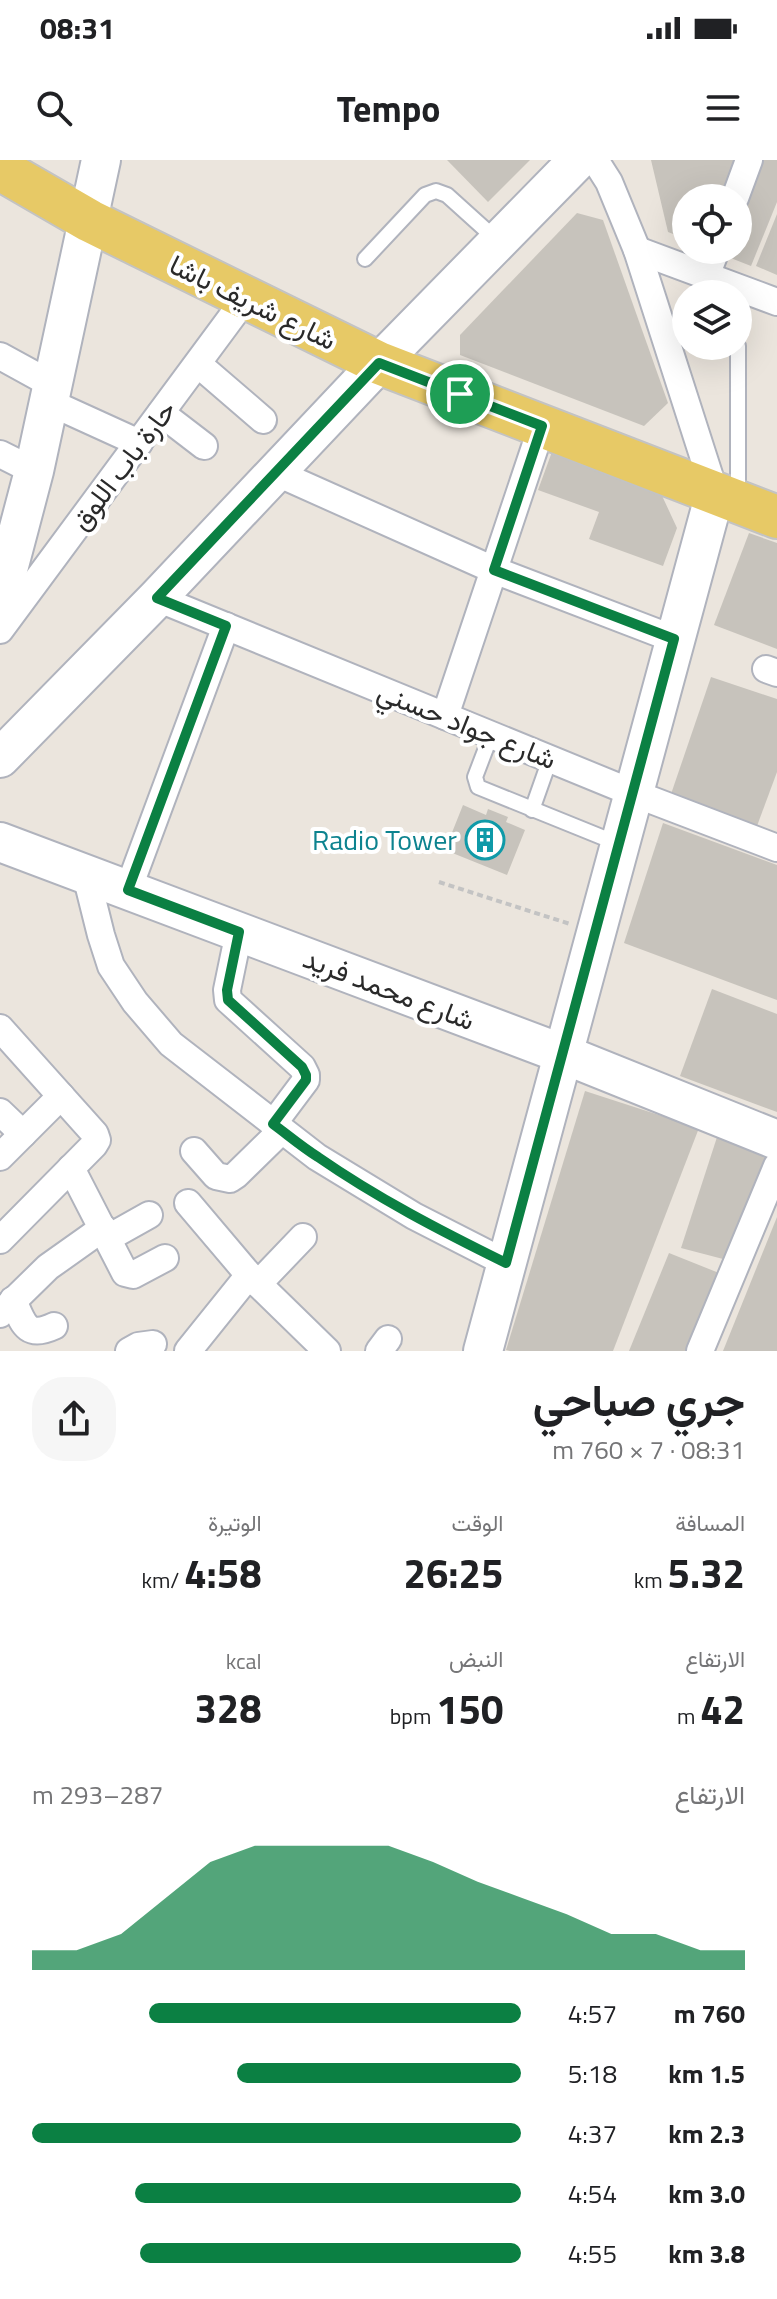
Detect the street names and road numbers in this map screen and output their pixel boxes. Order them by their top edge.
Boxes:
street label: شارع شريف باشا [162,242,344,361]
street label: حارة باب اللوق [59,390,186,539]
street label: شارع جواد حسني [370,669,563,782]
street label: شارع محمد فريد [297,936,481,1041]

